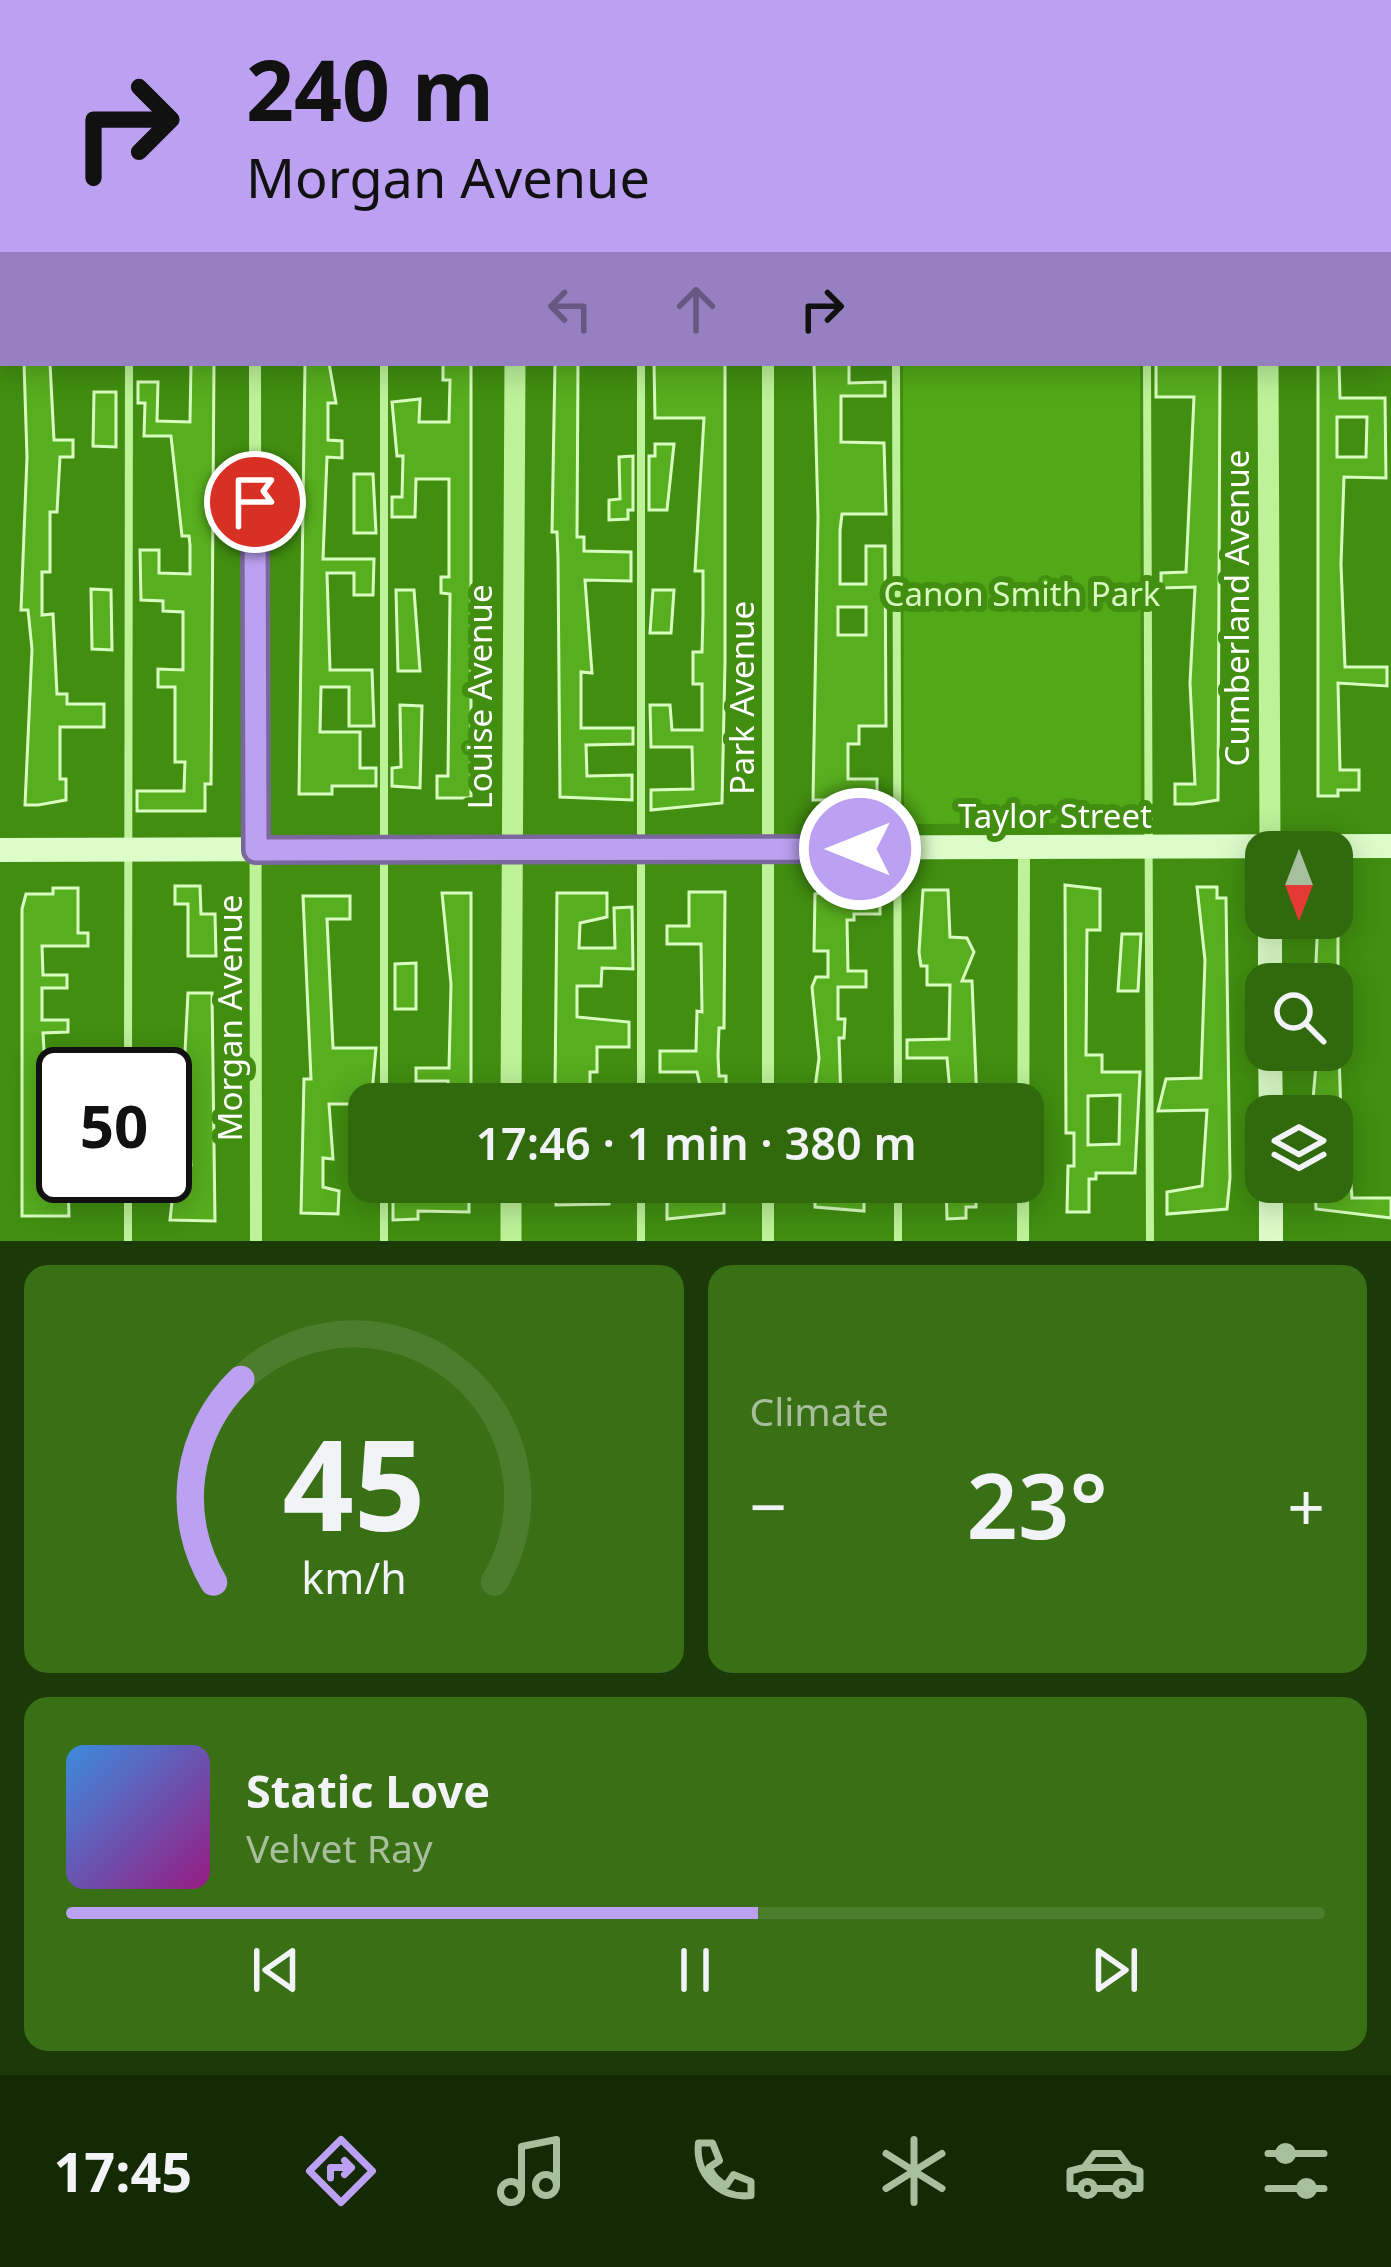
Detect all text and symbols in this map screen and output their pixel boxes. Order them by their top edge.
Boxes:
text: 240 m [246,31,494,146]
icon: right [48,48,204,204]
text: Morgan Avenue [246,140,650,214]
icon: left [537,276,603,342]
icon: ahead [663,276,729,342]
icon: right [789,276,855,342]
street label: Cumberland Avenue [1214,450,1259,766]
pin [204,451,306,553]
icon: arrive [222,469,288,535]
park label: Canon Smith Park [884,571,1161,616]
street label: Louise Avenue [457,584,502,810]
street label: Park Avenue [719,601,764,795]
position arrow [797,786,923,912]
street label: Taylor Street [958,793,1152,838]
north arrow [1245,831,1353,939]
map controls [1245,831,1353,1203]
street label: Morgan Avenue [207,895,252,1141]
button: search [1245,963,1353,1071]
speed limit sign: 50 [36,1047,192,1203]
button: layers [1245,1095,1353,1203]
text: 17:46 · 1 min · 380 m [475,1112,917,1173]
text: Climate [750,1384,889,1437]
text: 45 [282,1398,425,1568]
text: 23° [967,1443,1108,1565]
text: − [750,1460,787,1550]
text: + [1287,1460,1325,1550]
text: km/h [301,1548,406,1607]
text: Static Love [246,1760,490,1821]
text: Velvet Ray [246,1821,433,1874]
icon: previous [243,1937,309,2003]
icon: pause [662,1937,728,2003]
icon: next [1082,1937,1148,2003]
icon: directions [299,2129,383,2213]
icon: music [490,2129,574,2213]
icon: phone [681,2129,765,2213]
icon: climate [872,2129,956,2213]
icon: car [1063,2129,1147,2213]
icon: filters [1254,2129,1338,2213]
text: 17:45 [53,2134,192,2208]

